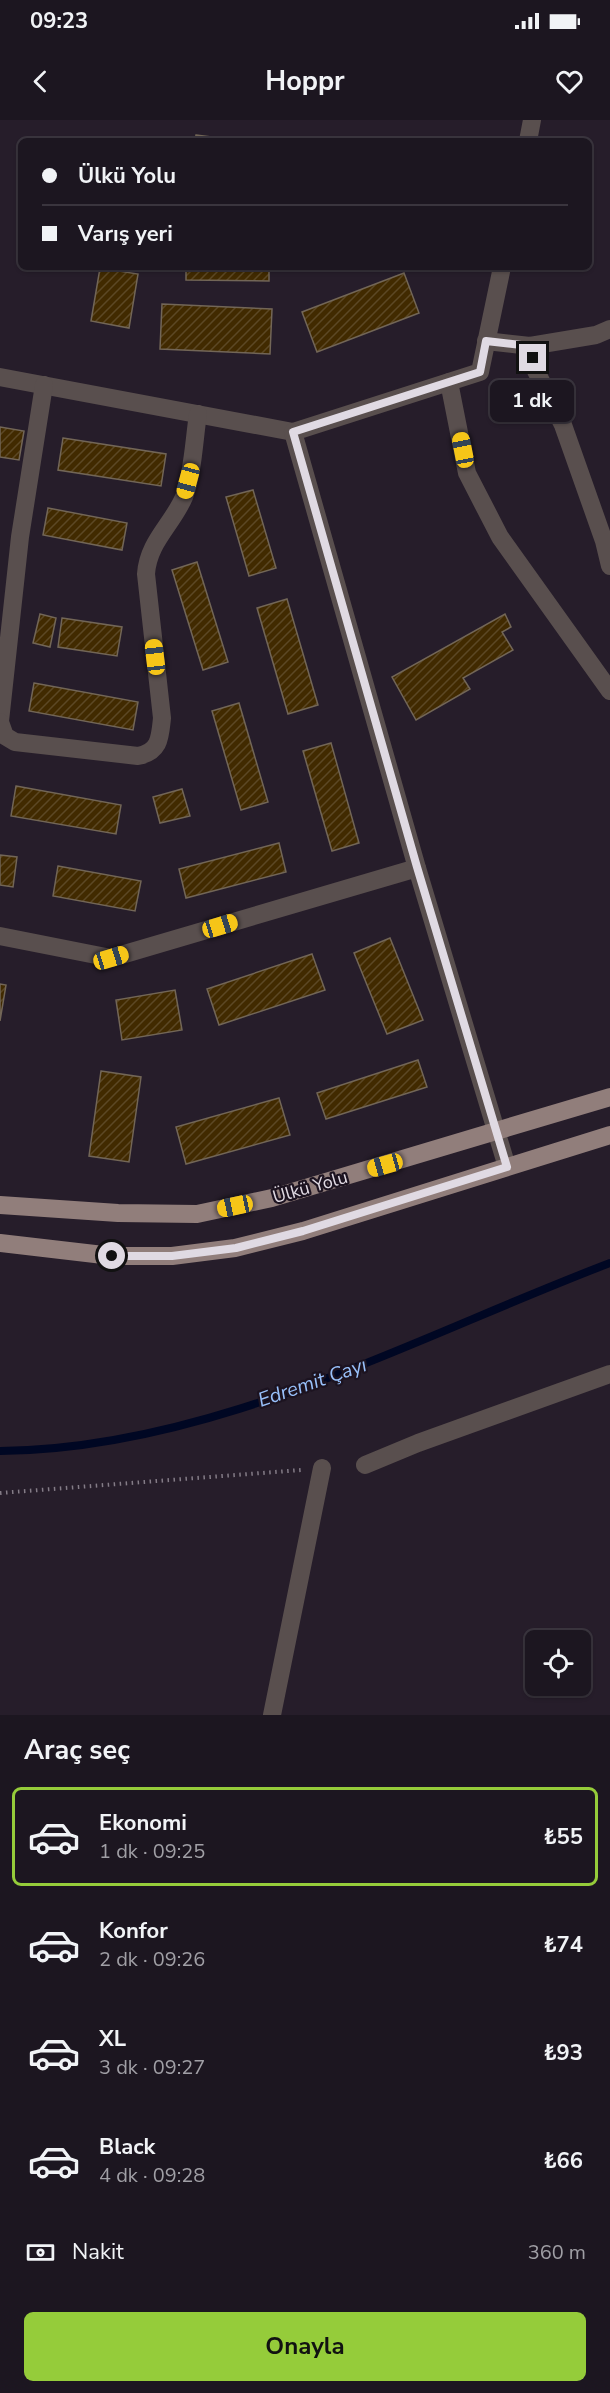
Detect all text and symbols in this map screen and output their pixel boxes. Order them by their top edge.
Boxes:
text: 09:23 [30,6,88,36]
text: Hoppr [265,63,345,100]
icon: back [24,65,57,98]
icon: heart [553,65,586,98]
text: Ülkü Yolu [78,161,176,191]
text: Varış yeri [78,219,173,249]
route end [519,344,546,371]
callout: 1 dk [491,379,575,421]
text: 1 dk [512,387,552,414]
car [451,431,475,469]
car [175,461,201,501]
car [144,638,166,676]
car [200,912,240,940]
car [91,944,131,972]
car [365,1151,405,1179]
street label: Ülkü Yolu [270,1165,350,1209]
car [216,1193,254,1219]
route start [98,1242,125,1269]
water label: Edremit Çayı [254,1351,370,1414]
map controls [525,1630,591,1696]
button: locate [525,1630,591,1696]
text: Araç seç [24,1732,130,1769]
text: Ekonomi [99,1808,187,1838]
icon: car [27,1810,81,1864]
text: ₺55 [543,1822,583,1852]
text: 1 dk · 09:25 [99,1838,205,1865]
text: Konfor [99,1916,168,1946]
icon: car [27,1918,81,1972]
text: ₺74 [543,1930,583,1960]
text: 2 dk · 09:26 [99,1946,205,1973]
text: XL [99,2024,126,2054]
icon: car [27,2026,81,2080]
text: ₺93 [543,2038,583,2068]
text: 3 dk · 09:27 [99,2054,205,2081]
text: Black [99,2132,155,2162]
icon: car [27,2134,81,2188]
text: ₺66 [543,2146,583,2176]
text: 4 dk · 09:28 [99,2162,205,2189]
icon: cash [24,2236,57,2269]
text: Nakit [72,2237,124,2267]
text: 360 m [528,2239,586,2266]
button: Onayla [24,2312,586,2381]

